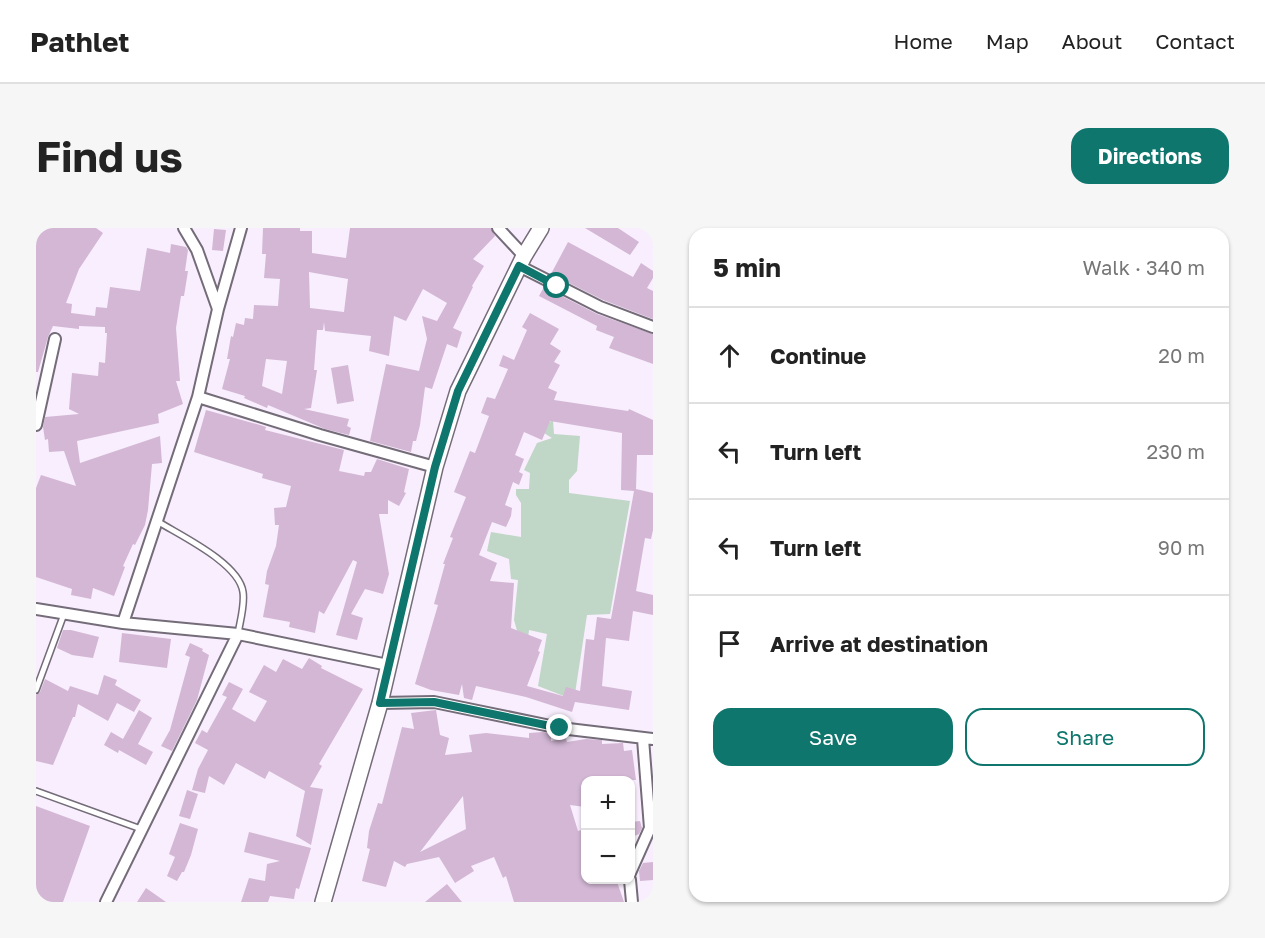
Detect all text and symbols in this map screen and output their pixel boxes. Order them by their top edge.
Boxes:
text: Pathlet [30,25,130,58]
text: Home [893,28,953,54]
text: Map [986,28,1029,54]
text: About [1062,28,1122,54]
text: Contact [1155,28,1235,54]
button: Directions [1071,128,1229,184]
text: Find us [36,131,183,181]
text: 5 min [713,252,781,283]
text: Walk · 340 m [1083,255,1205,279]
route start [543,272,569,298]
icon: ahead [713,339,746,372]
text: Continue [770,342,866,369]
text: 20 m [1158,343,1205,367]
icon: left [713,435,746,468]
text: Turn left [770,438,861,465]
text: 230 m [1147,439,1205,463]
icon: left [713,531,746,564]
text: Turn left [770,534,861,561]
text: 90 m [1158,535,1205,559]
icon: arrive [713,627,746,660]
text: Arrive at destination [770,630,988,657]
button: Save [713,708,953,766]
button: Share [965,708,1205,766]
route end [546,714,572,740]
map controls [581,776,635,884]
button: + [581,776,635,830]
button: − [581,830,635,884]

